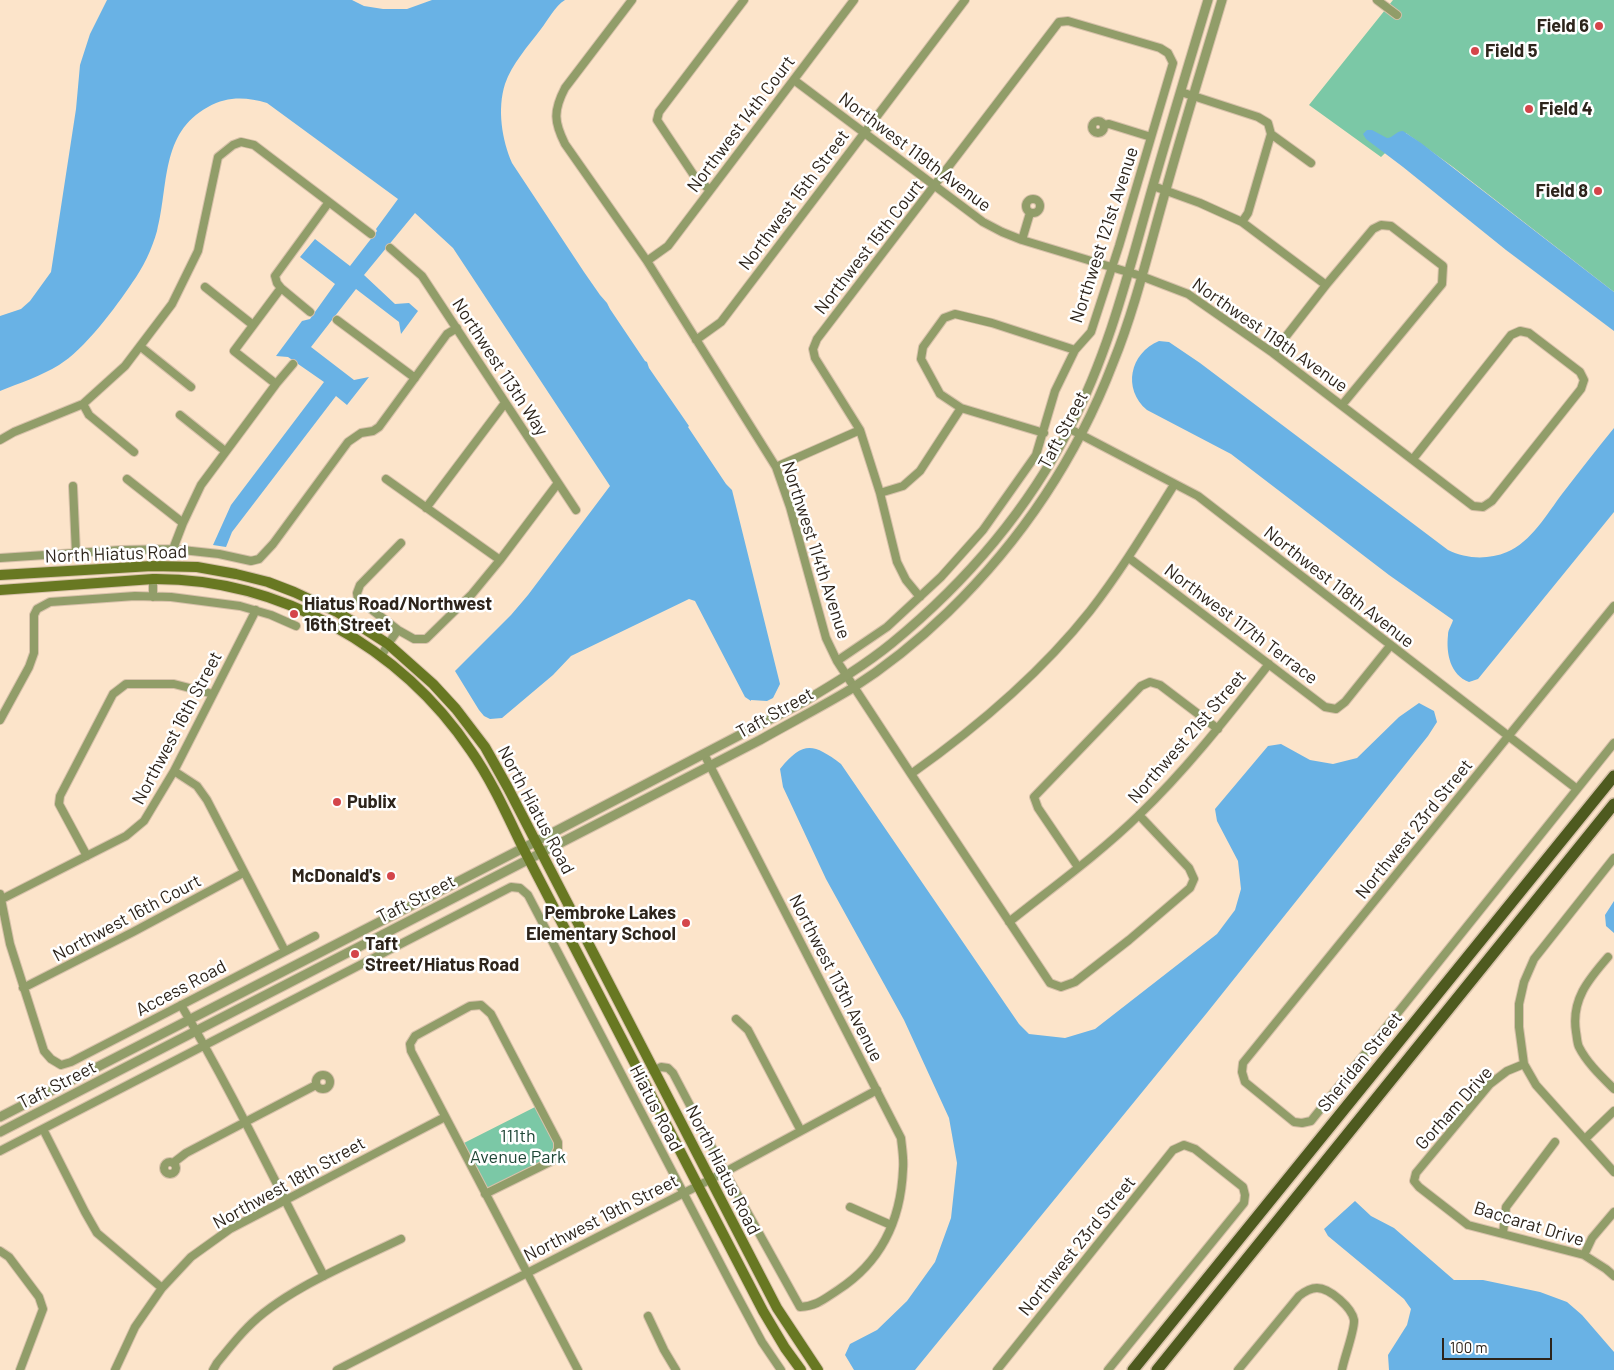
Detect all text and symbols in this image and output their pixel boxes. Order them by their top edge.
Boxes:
place label: Field 6 [1537,15,1589,37]
marker: Field 6 [1593,20,1605,32]
place label: Field 5 [1485,40,1537,62]
marker: Field 5 [1469,45,1481,57]
street label: Northwest 14th Court [683,51,799,197]
street label: Northwest 119th Avenue [835,88,995,216]
place label: Field 4 [1539,98,1593,120]
marker: Field 4 [1523,103,1535,115]
street label: Northwest 15th Street [734,125,854,275]
street label: Northwest 121st Avenue [1065,144,1143,326]
street label: Northwest 15th Court [810,175,928,319]
place label: Field 8 [1536,180,1588,202]
marker: Field 8 [1592,185,1604,197]
street label: Northwest 119th Avenue [1188,273,1352,397]
street label: Northwest 113th Way [447,294,553,440]
street label: Taft Street [1034,387,1092,473]
street label: Northwest 114th Avenue [777,458,855,642]
street label: Northwest 118th Avenue [1260,522,1418,652]
street label: North Hiatus Road [44,541,188,567]
street label: Northwest 117th Terrace [1160,559,1322,689]
place label: Hiatus Road/Northwest 16th Street [304,593,492,636]
marker: Hiatus Road/Northwest 16th Street [288,608,300,620]
street label: Northwest 16th Street [127,648,227,808]
street label: Northwest 21st Street [1123,666,1251,808]
street label: Taft Street [733,683,817,743]
street label: North Hiatus Road [493,742,579,878]
street label: Northwest 23rd Street [1351,755,1477,903]
place label: Publix [347,791,396,813]
marker: Publix [331,796,343,808]
place label: McDonald's [292,865,381,887]
street label: Northwest 16th Court [49,870,205,966]
street label: Taft Street [373,870,459,928]
marker: McDonald's [385,870,397,882]
street label: Northwest 113th Avenue [784,891,888,1065]
place label: Pembroke Lakes Elementary School [526,902,676,944]
marker: Pembroke Lakes Elementary School [680,917,692,929]
place label: Taft Street/Hiatus Road [365,933,519,976]
marker: Taft Street/Hiatus Road [349,948,361,960]
street label: Access Road [132,955,230,1021]
street label: Sheridan Street [1313,1008,1407,1116]
street label: Taft Street [14,1056,100,1114]
street label: Hiatus Road [625,1061,687,1155]
street label: Gorham Drive [1411,1062,1497,1154]
street label: North Hiatus Road [681,1102,765,1238]
park label: 111th Avenue Park [470,1125,566,1168]
street label: Northwest 18th Street [209,1132,369,1234]
street label: Northwest 19th Street [520,1170,682,1266]
street label: Northwest 23rd Street [1014,1172,1140,1320]
street label: Baccarat Drive [1471,1197,1587,1251]
scale bar [1444,1328,1554,1360]
text: 100 m [1450,1338,1488,1356]

